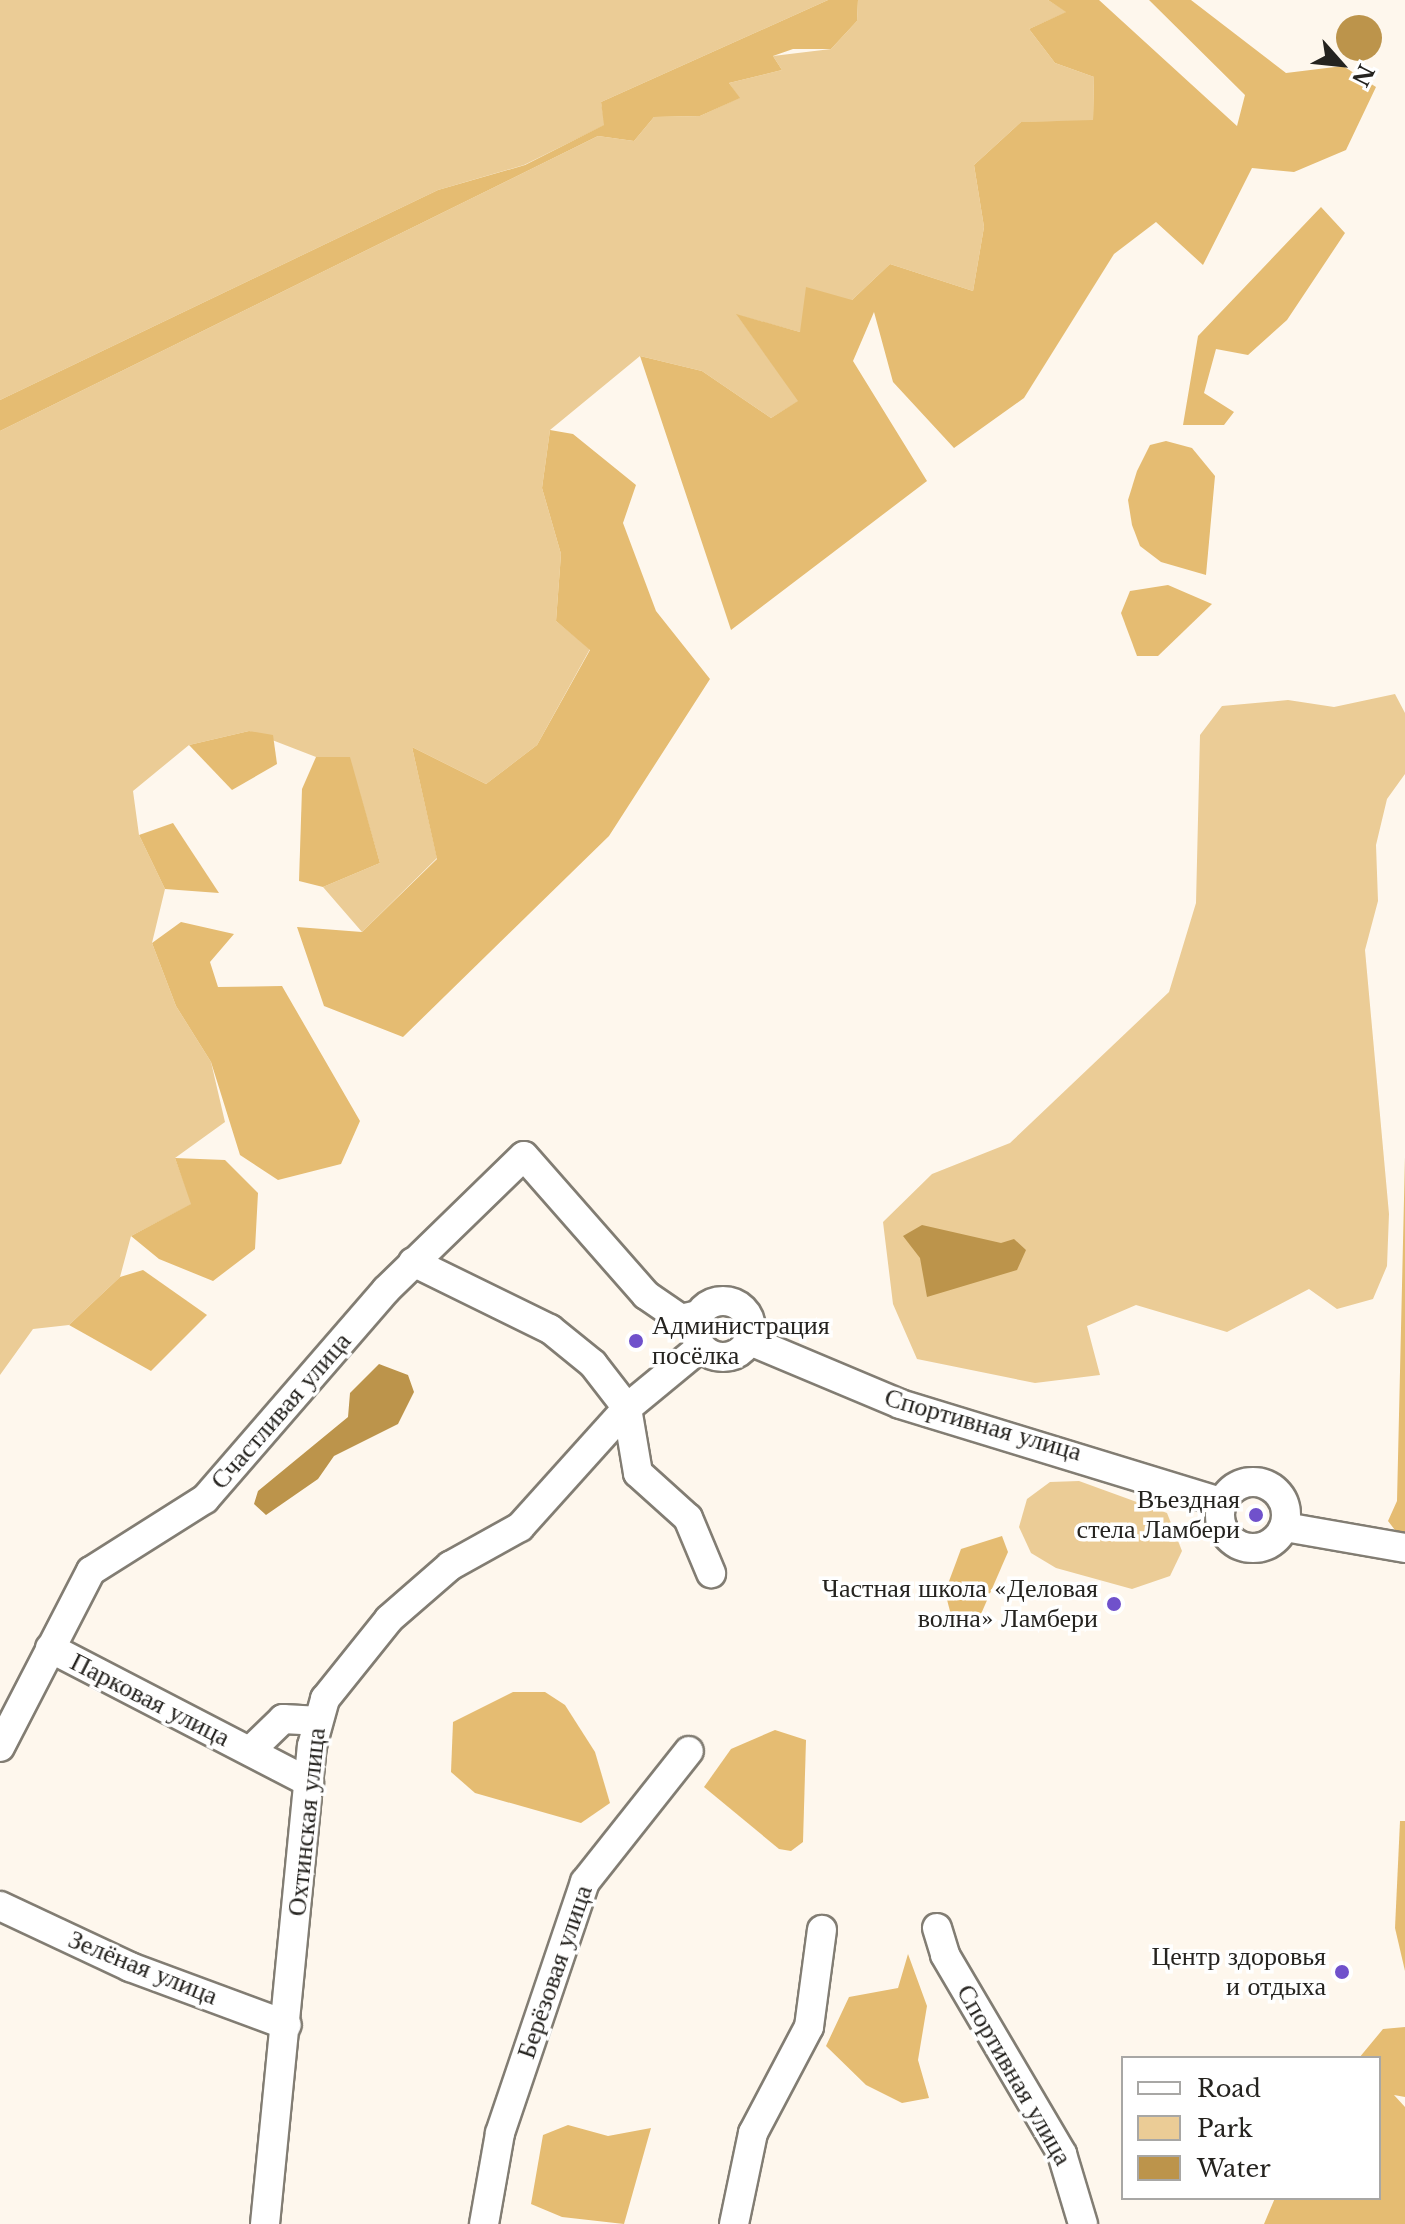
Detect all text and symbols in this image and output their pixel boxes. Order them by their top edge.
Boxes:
north arrow [1301,24,1381,104]
text: N [1346,60,1380,90]
place label: Администрация посёлка [652,1310,830,1372]
street label: Счастливая улица [204,1326,358,1496]
marker: Администрация посёлка [627,1332,645,1350]
street label: Спортивная улица [881,1382,1085,1468]
place label: Въездная стела Ламбери [1077,1484,1240,1546]
marker: Въездная стела Ламбери [1247,1506,1265,1524]
place label: Частная школа «Деловая волна» Ламбери [822,1573,1098,1634]
marker: Частная школа «Деловая волна» Ламбери [1105,1595,1123,1613]
street label: Парковая улица [65,1646,235,1754]
street label: Охтинская улица [282,1726,332,1918]
street label: Берёзовая улица [511,1881,599,2063]
street label: Зелёная улица [64,1924,222,2012]
place label: Центр здоровья и отдыха [1152,1941,1326,2002]
marker: Центр здоровья и отдыха [1333,1963,1351,1981]
street label: Спортивная улица [950,1979,1078,2171]
legend [1121,2056,1381,2200]
text: Road [1197,2074,1261,2103]
text: Park [1197,2114,1253,2143]
text: Water [1197,2154,1271,2183]

